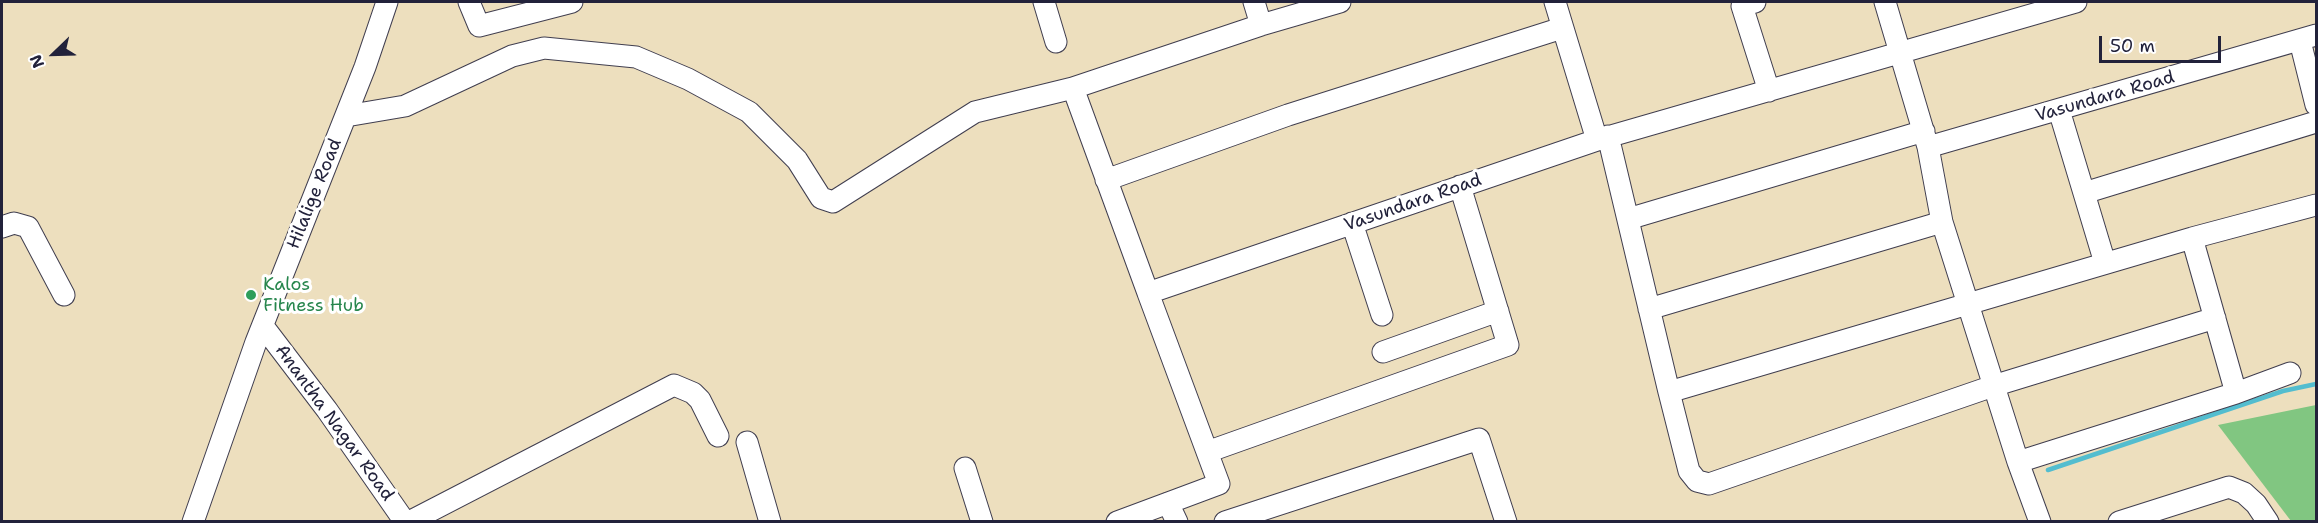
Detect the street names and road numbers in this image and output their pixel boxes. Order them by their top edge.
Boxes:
street label: Vasundara Road [2033,67,2177,127]
street label: Hilalige Road [283,136,347,252]
street label: Vasundara Road [1341,169,1485,237]
street label: Anantha Nagar Road [270,341,398,505]

